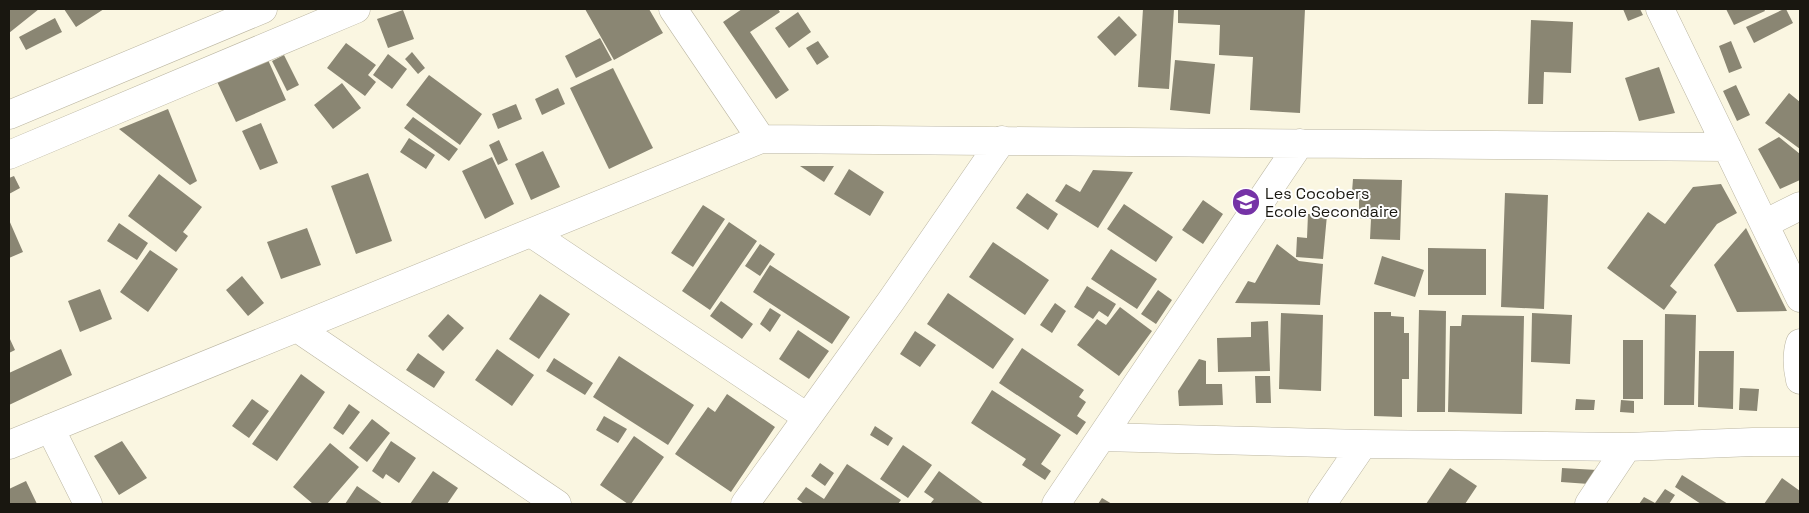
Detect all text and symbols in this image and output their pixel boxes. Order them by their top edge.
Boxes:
place label: Les Cocobers Ecole Secondaire [1265,183,1398,222]
school or university icon: Les Cocobers Ecole Secondaire [1231,187,1261,217]

